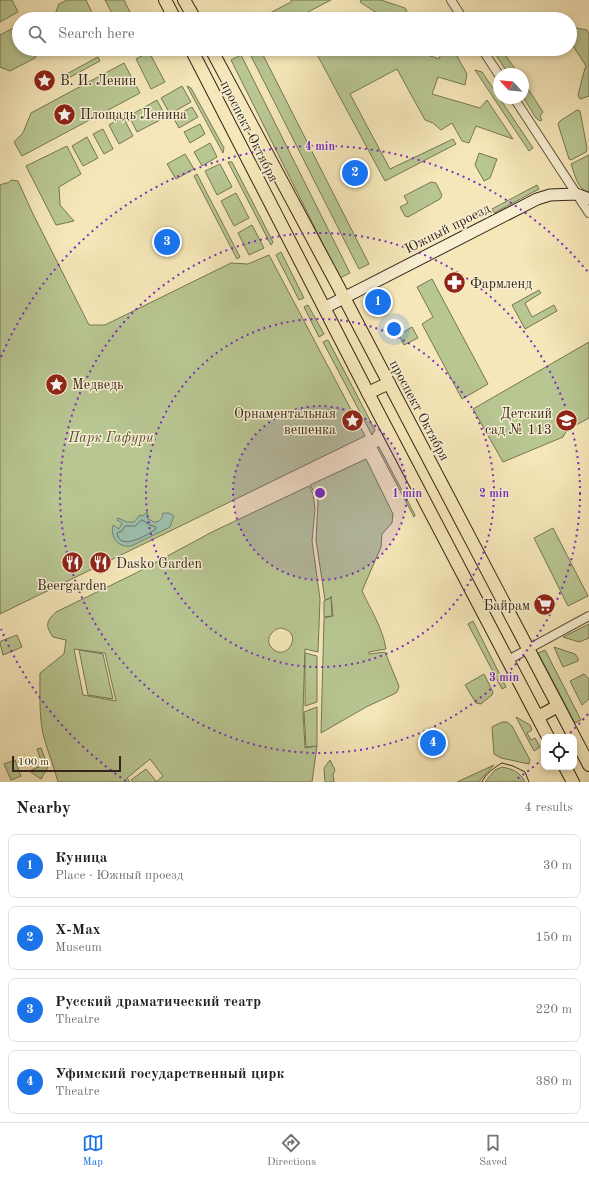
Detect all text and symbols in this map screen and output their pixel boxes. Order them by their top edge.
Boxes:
search box [12,12,577,56]
icon: search [26,23,48,45]
text: Search here [58,27,135,42]
place icon: В. И. Ленин [31,67,57,93]
north arrow [493,68,529,104]
place label: В. И. Ленин [60,74,137,88]
street label: проспект Октября [217,78,281,184]
place icon: Площадь Ленина [51,101,77,127]
place label: Площадь Ленина [80,108,187,122]
text: 4 min [305,141,335,153]
pin: 2 [342,158,368,188]
street label: Южный проезд [403,201,492,256]
pin: 3 [154,227,180,257]
pharmacy icon: Фармленд [441,270,467,296]
place label: Фармленд [470,277,532,291]
pin: 1 [365,287,391,317]
your location [384,319,404,339]
street label: проспект Октября [387,358,452,463]
place icon: Медведь [43,371,69,397]
place label: Медведь [72,378,124,392]
place label: Орнаментальная вешенка [234,407,336,437]
place label: Детский сад № 113 [485,407,552,437]
place icon: Орнаментальная вешенка [339,408,365,434]
school or university icon: Детский сад № 113 [554,408,580,434]
park label: Парк Гафури [67,431,154,446]
centre of rings [313,486,327,500]
text: 1 min [392,488,422,500]
text: 2 min [479,488,509,500]
restaurant icon: Beergarden [59,550,85,576]
restaurant icon: Dasko Garden [87,550,113,576]
place label: Dasko Garden [116,557,203,571]
place label: Beergarden [37,579,107,593]
supermarket icon: Байрам [532,592,558,618]
place label: Байрам [483,599,530,613]
text: 3 min [489,672,519,684]
pin: 4 [420,728,446,758]
map controls [541,734,577,770]
button: locate [541,734,577,770]
scale bar [12,754,121,773]
text: 100 m [18,757,49,768]
text: Nearby [16,800,71,817]
text: 4 results [524,801,573,814]
text: Куница [55,851,107,866]
text: 1 [26,859,34,872]
text: 30 m [543,859,572,872]
text: Place · Южный проезд [55,869,183,882]
text: X-Max [55,923,101,938]
text: 2 [26,931,34,944]
text: 150 m [535,931,572,944]
text: Museum [55,941,102,954]
text: Русский драматический театр [55,995,261,1010]
text: 3 [26,1003,34,1016]
text: 220 m [535,1003,572,1016]
text: Theatre [55,1013,100,1026]
text: Уфимский государственный цирк [55,1067,284,1082]
text: 4 [26,1075,34,1088]
text: 380 m [535,1075,572,1088]
text: Theatre [55,1085,100,1098]
tab: Map [82,1132,104,1170]
tab: Directions [267,1132,316,1170]
tab: Saved [479,1132,507,1170]

